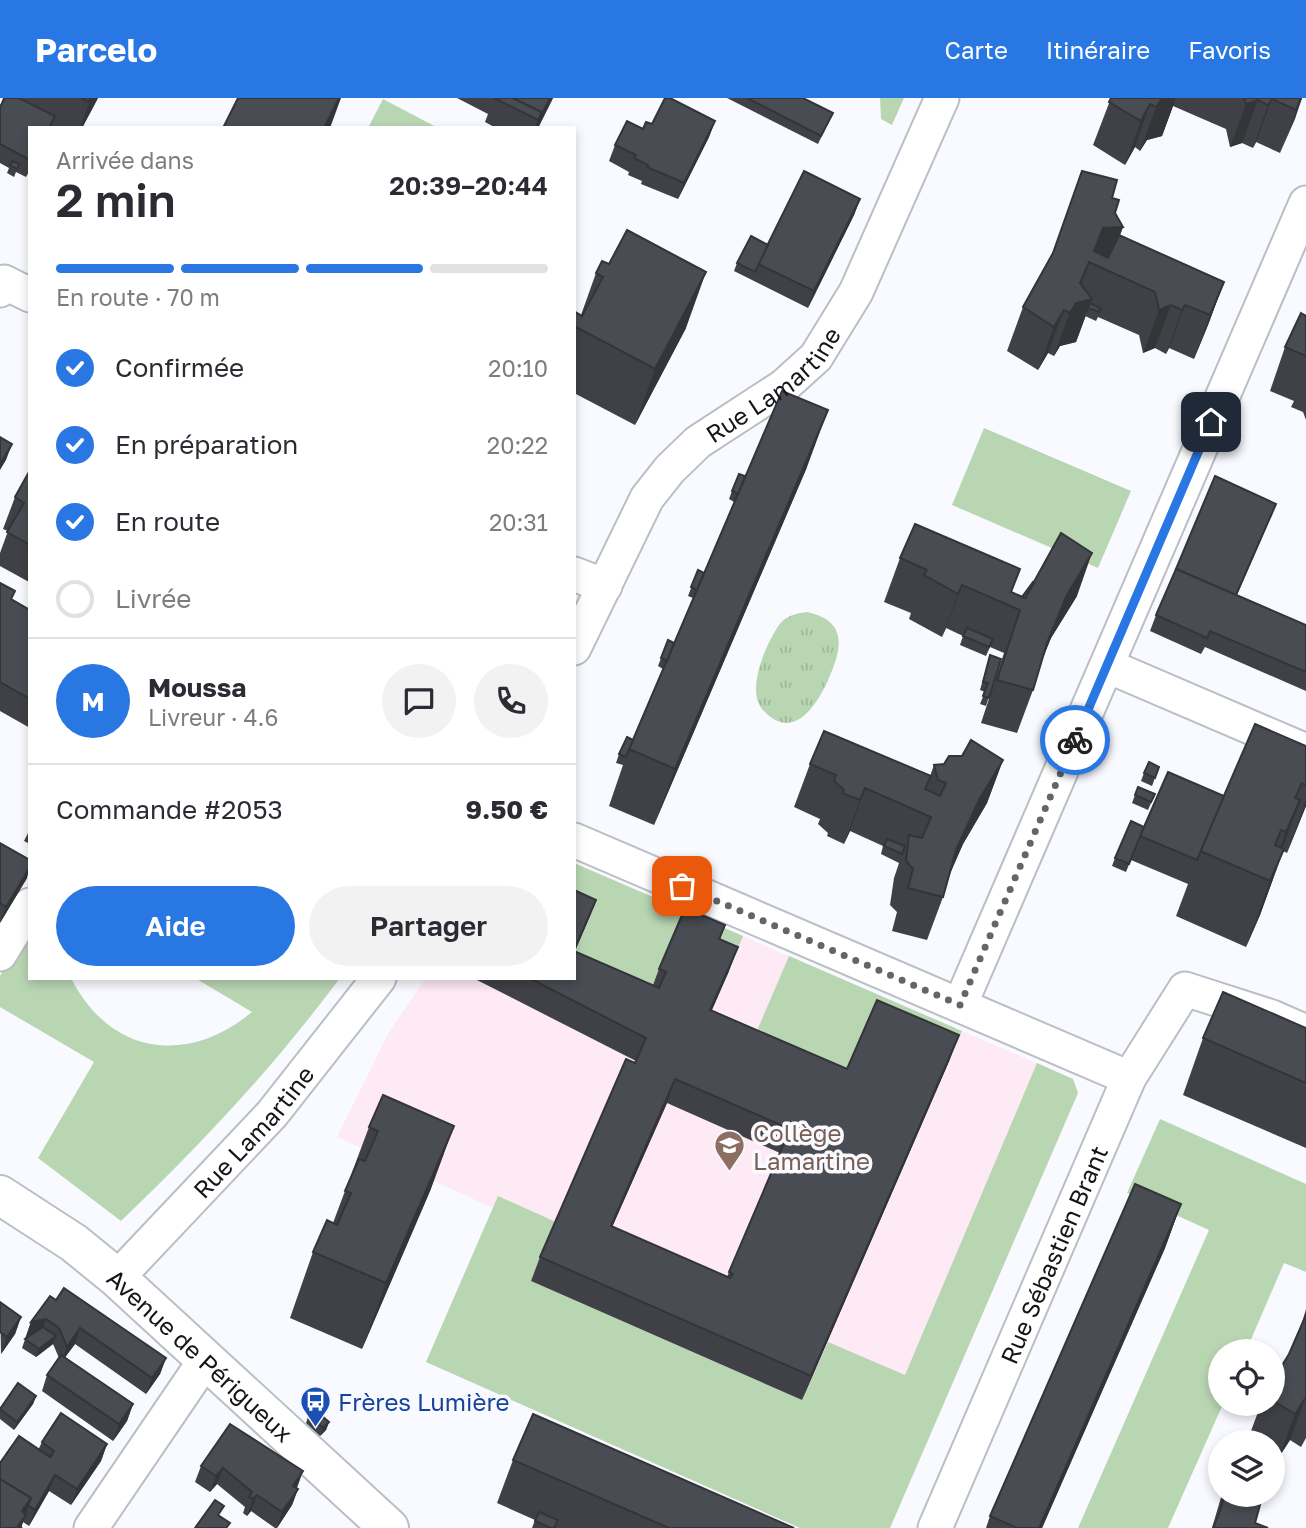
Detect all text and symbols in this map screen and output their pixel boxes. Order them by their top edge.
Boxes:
text: Parcelo [35,30,157,69]
text: Carte [945,35,1008,64]
text: Itinéraire [1046,35,1150,64]
text: Favoris [1188,35,1271,64]
text: Arrivée dans [56,146,194,174]
text: 20:39–20:44 [389,170,548,201]
text: 2 min [56,172,176,227]
text: En route · 70 m [56,283,220,311]
street label: Rue Lamartine [700,321,846,448]
icon: check [56,349,94,387]
text: Confirmée [115,352,244,383]
text: 20:10 [488,354,548,382]
pin [1181,392,1241,452]
icon: home [1192,403,1230,441]
icon: check [56,426,94,464]
text: En préparation [115,429,298,460]
text: 20:22 [487,431,548,459]
icon: check [56,503,94,541]
text: En route [115,506,220,537]
text: 20:31 [489,508,548,536]
text: Livrée [115,583,191,614]
button: chat [382,664,456,738]
button: phone [474,664,548,738]
text: Moussa [148,672,246,703]
text: M [81,686,105,717]
text: Livreur · 4.6 [148,703,278,731]
courier [1040,705,1110,775]
icon: bike [1056,721,1094,759]
text: Commande #2053 [56,794,283,825]
text: 9.50 € [466,794,548,825]
pin [652,856,712,916]
icon: bag [663,867,701,905]
button: Aide [56,886,295,966]
button: Partager [309,886,548,966]
street label: Rue Lamartine [186,1060,319,1203]
place label: Collège Lamartine [753,1118,870,1175]
school or university icon: Collège Lamartine [713,1129,747,1173]
street label: Rue Sébastien Brant [993,1141,1113,1368]
street label: Avenue de Périgueux [102,1262,299,1447]
map controls [1208,1339,1285,1507]
button: locate [1208,1339,1285,1416]
bus stop icon: Frères Lumière [298,1384,332,1428]
place label: Frères Lumière [338,1387,509,1416]
button: layers [1208,1430,1285,1507]

